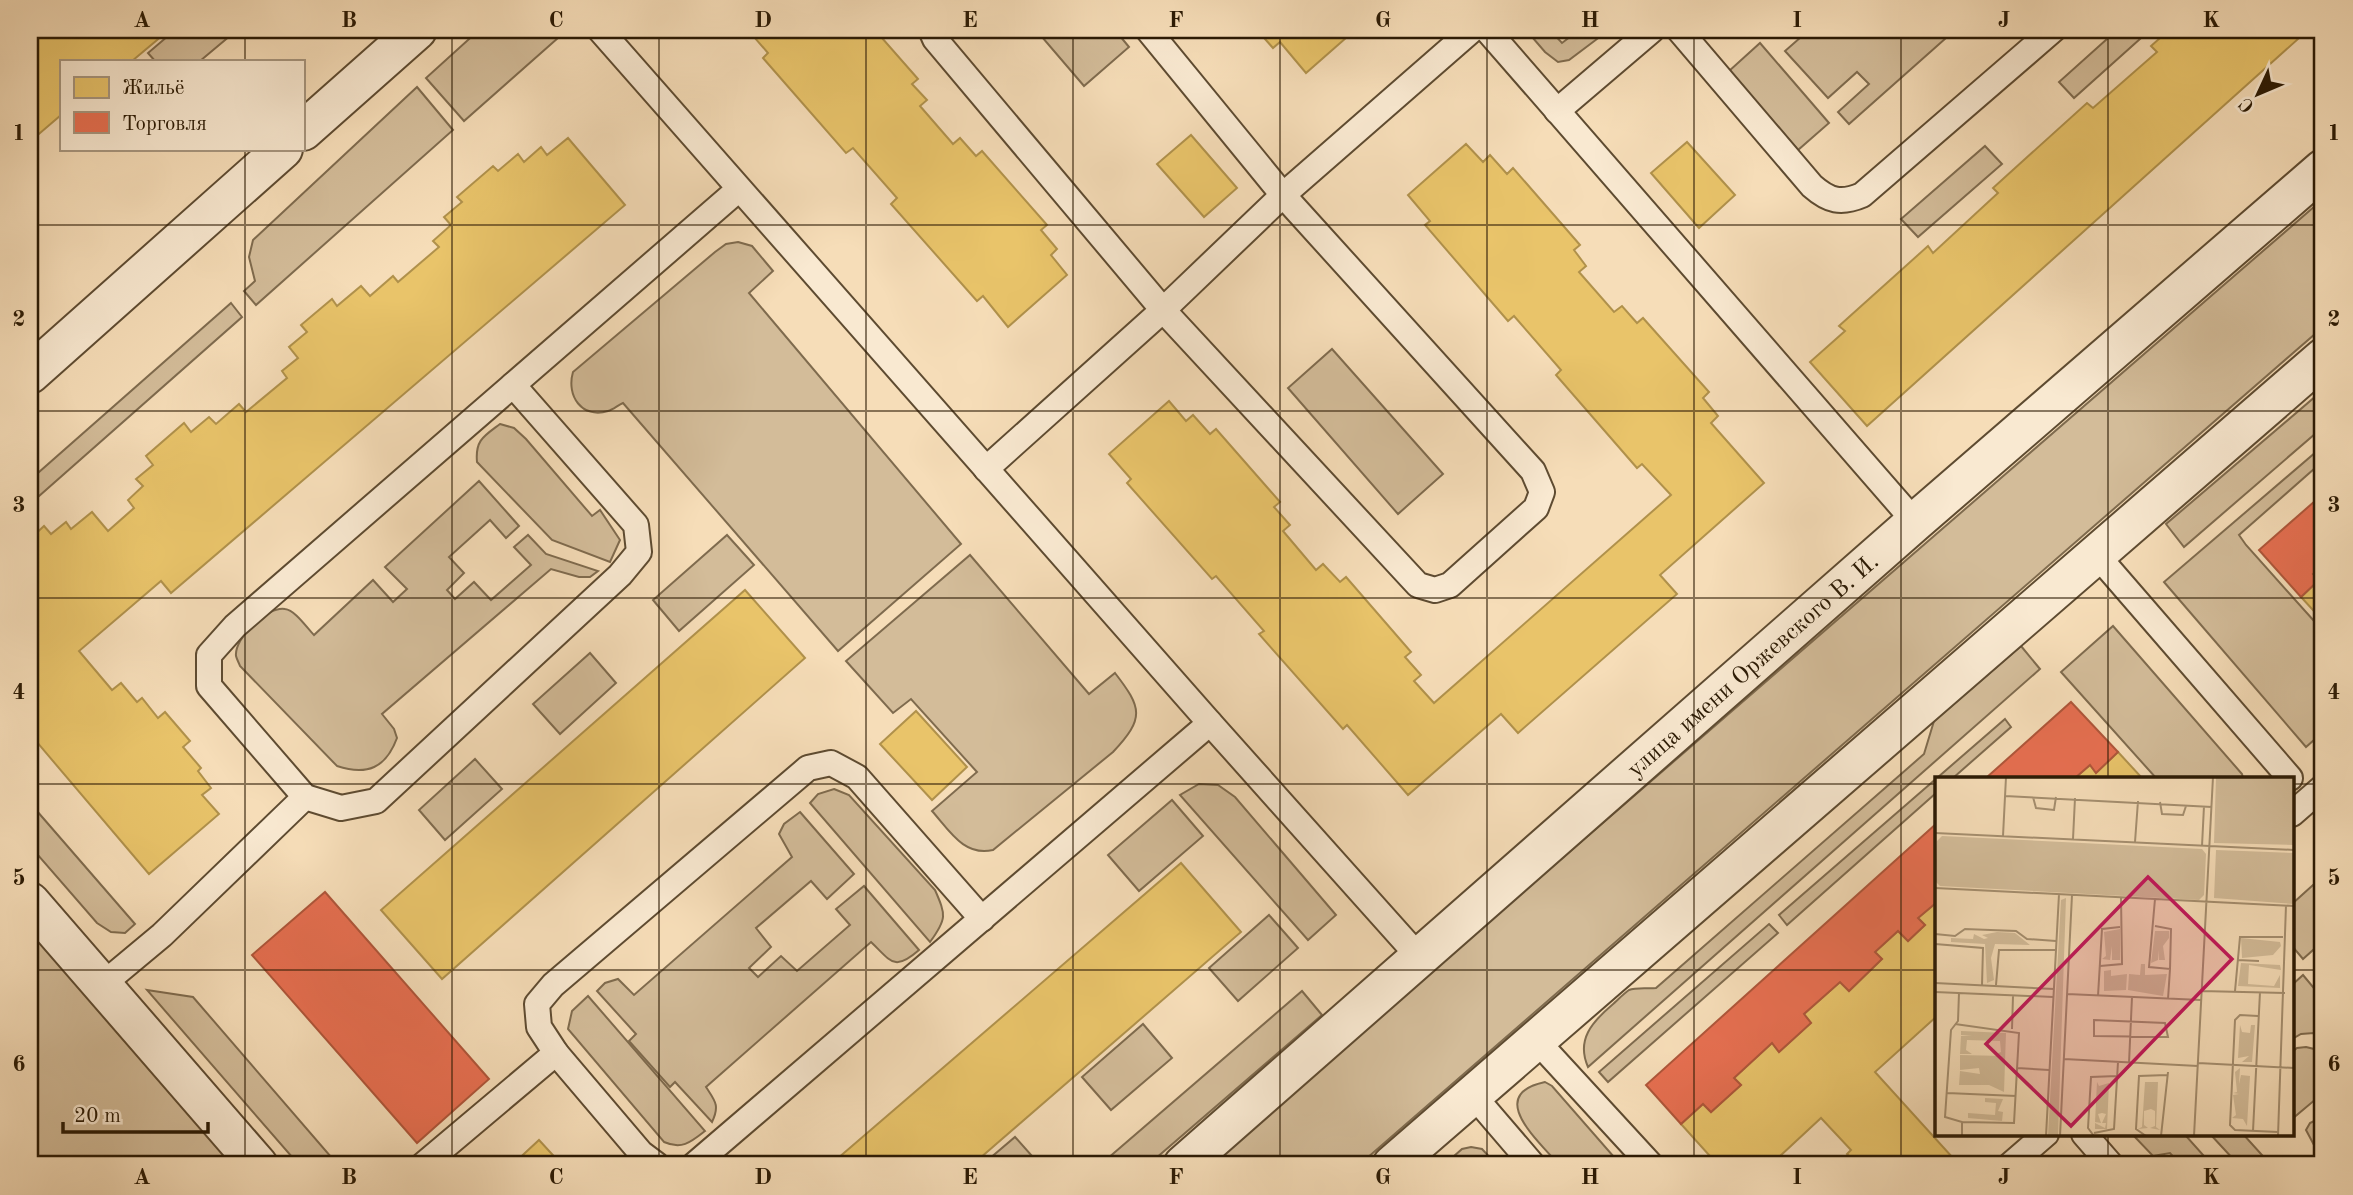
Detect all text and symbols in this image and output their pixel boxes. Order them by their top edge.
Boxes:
text: A [133,9,151,32]
text: B [341,9,357,32]
text: C [548,9,564,32]
text: D [754,9,772,32]
text: E [962,9,978,32]
text: F [1168,9,1184,32]
text: G [1375,9,1391,32]
text: H [1581,9,1599,32]
text: I [1792,9,1802,32]
text: J [1998,9,2010,32]
text: K [2202,9,2220,32]
legend [60,60,304,150]
north arrow [2224,60,2294,130]
text: Жильё [122,78,185,99]
text: С [2236,93,2259,115]
text: Торговля [122,114,207,135]
text: 1 [12,122,26,145]
text: 1 [2327,122,2341,145]
text: 2 [12,308,26,331]
text: 2 [2327,308,2341,331]
text: 3 [12,494,26,517]
text: 3 [2327,494,2341,517]
street label: улица имени Оржевского В. И. [1624,550,1884,783]
text: 4 [12,681,26,704]
text: 4 [2327,681,2341,704]
inset map [1935,777,2294,1136]
text: 5 [12,867,26,890]
text: 5 [2327,867,2341,890]
text: 6 [12,1053,26,1076]
text: 6 [2327,1053,2341,1076]
scale bar [63,1090,208,1134]
text: 20 m [74,1106,121,1127]
text: A [133,1166,151,1189]
text: B [341,1166,357,1189]
text: C [548,1166,564,1189]
text: D [754,1166,772,1189]
text: E [962,1166,978,1189]
text: F [1168,1166,1184,1189]
text: G [1375,1166,1391,1189]
text: H [1581,1166,1599,1189]
text: I [1792,1166,1802,1189]
text: J [1998,1166,2010,1189]
text: K [2202,1166,2220,1189]

